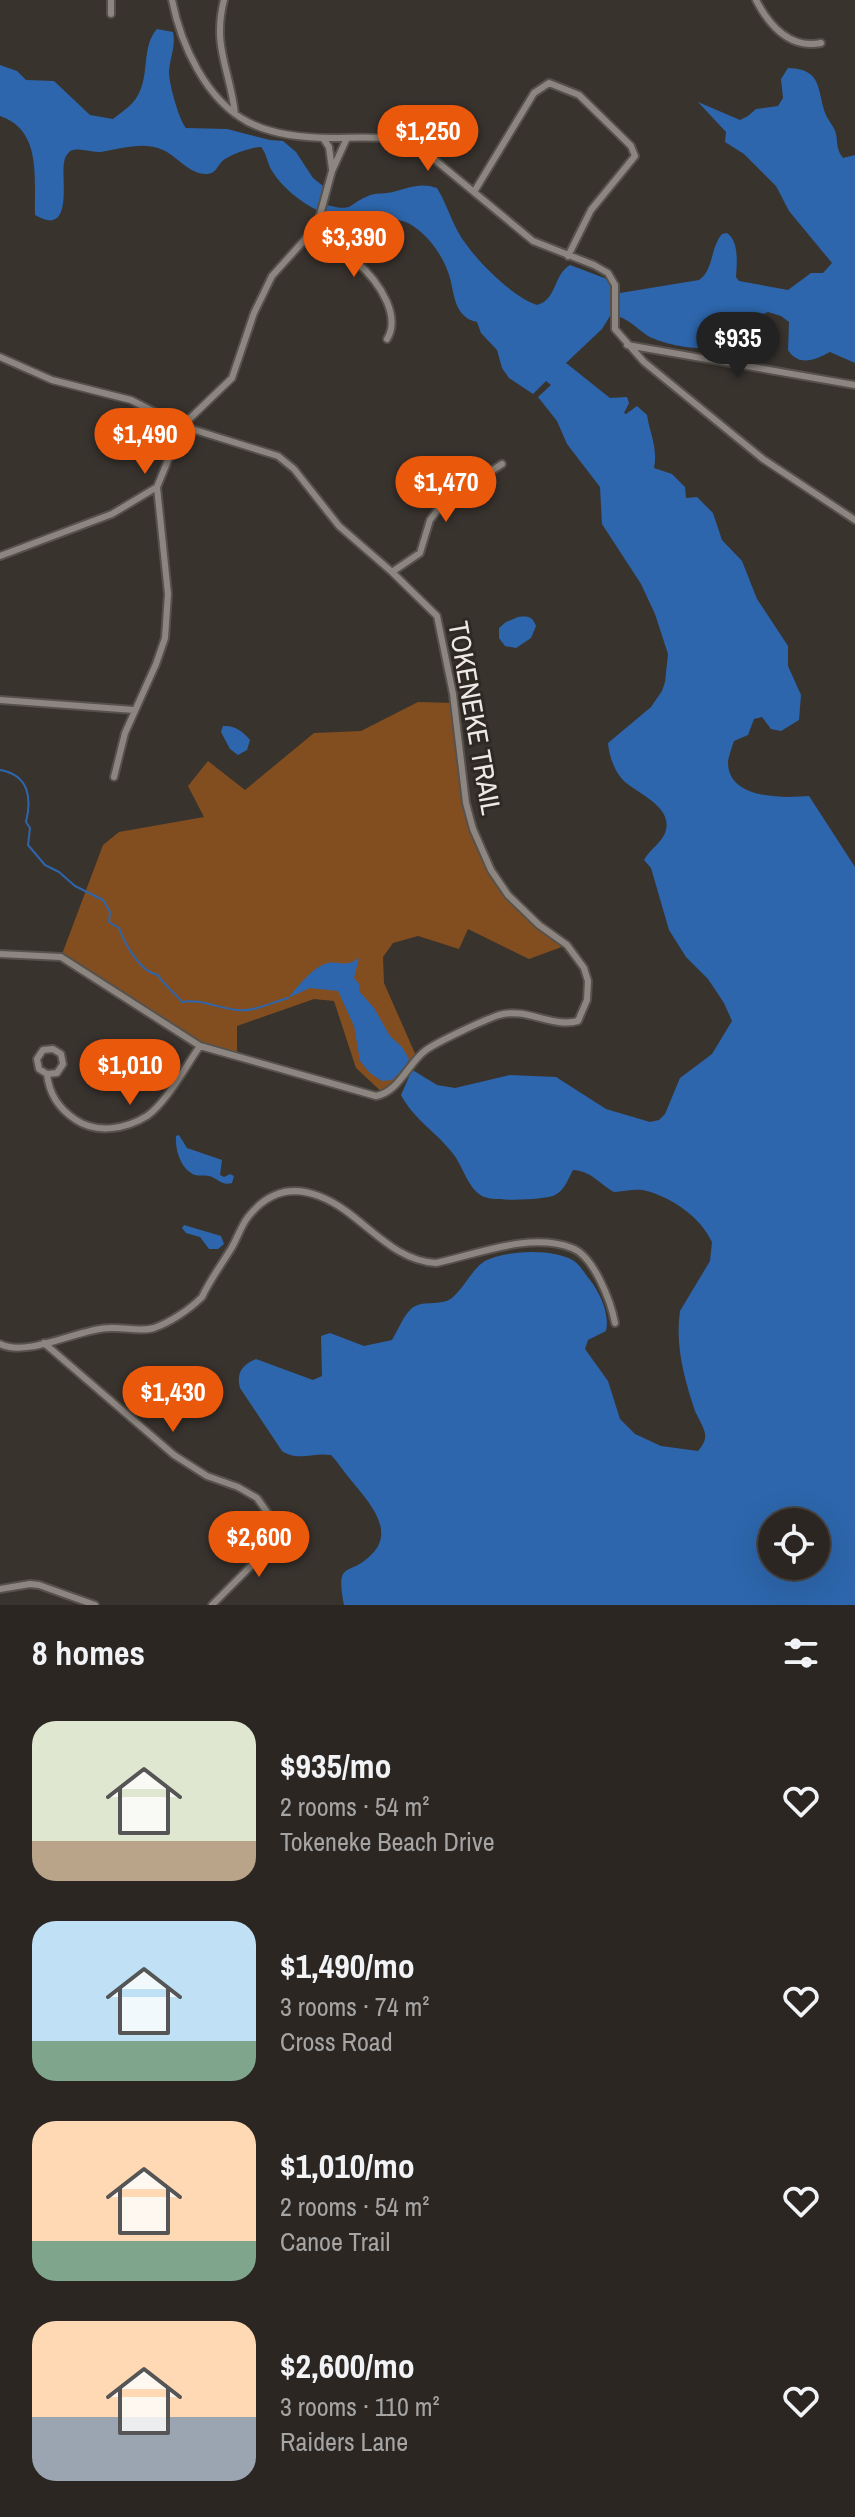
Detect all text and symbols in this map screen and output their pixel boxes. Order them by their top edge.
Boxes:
pin: $1,250 [363,105,493,173]
text: $1,250 [395,113,461,148]
pin: $3,390 [289,211,419,279]
text: $3,390 [321,219,387,254]
pin: $935 [691,312,785,380]
text: $935 [714,320,762,355]
pin: $1,490 [80,408,210,476]
text: $1,490 [112,416,178,451]
pin: $1,470 [381,456,511,524]
text: $1,470 [413,464,479,499]
street label: TOKENEKE TRAIL [439,618,511,818]
pin: $1,010 [65,1039,195,1107]
text: $1,010 [97,1047,163,1082]
pin: $1,430 [108,1366,238,1434]
text: $1,430 [140,1374,206,1409]
map controls [758,1508,830,1580]
button: locate [758,1508,830,1580]
pin: $2,600 [194,1511,324,1579]
text: $2,600 [226,1519,292,1554]
text: 8 homes [32,1630,145,1676]
icon: filters [779,1631,823,1675]
text: $935/mo [280,1743,392,1789]
icon: home [96,1753,192,1849]
icon: heart [779,1779,823,1823]
text: 2 rooms · 54 m² [280,1789,429,1824]
text: Tokeneke Beach Drive [280,1824,495,1859]
text: $1,490/mo [280,1943,415,1989]
icon: home [96,1953,192,2049]
icon: heart [779,1979,823,2023]
text: 3 rooms · 74 m² [280,1989,429,2024]
text: Cross Road [280,2024,393,2059]
text: $1,010/mo [280,2143,415,2189]
icon: home [96,2153,192,2249]
icon: heart [779,2179,823,2223]
text: 2 rooms · 54 m² [280,2189,429,2224]
text: Canoe Trail [280,2224,390,2259]
text: $2,600/mo [280,2343,415,2389]
icon: home [96,2353,192,2449]
icon: heart [779,2379,823,2423]
text: 3 rooms · 110 m² [280,2389,440,2424]
text: Raiders Lane [280,2424,408,2459]

